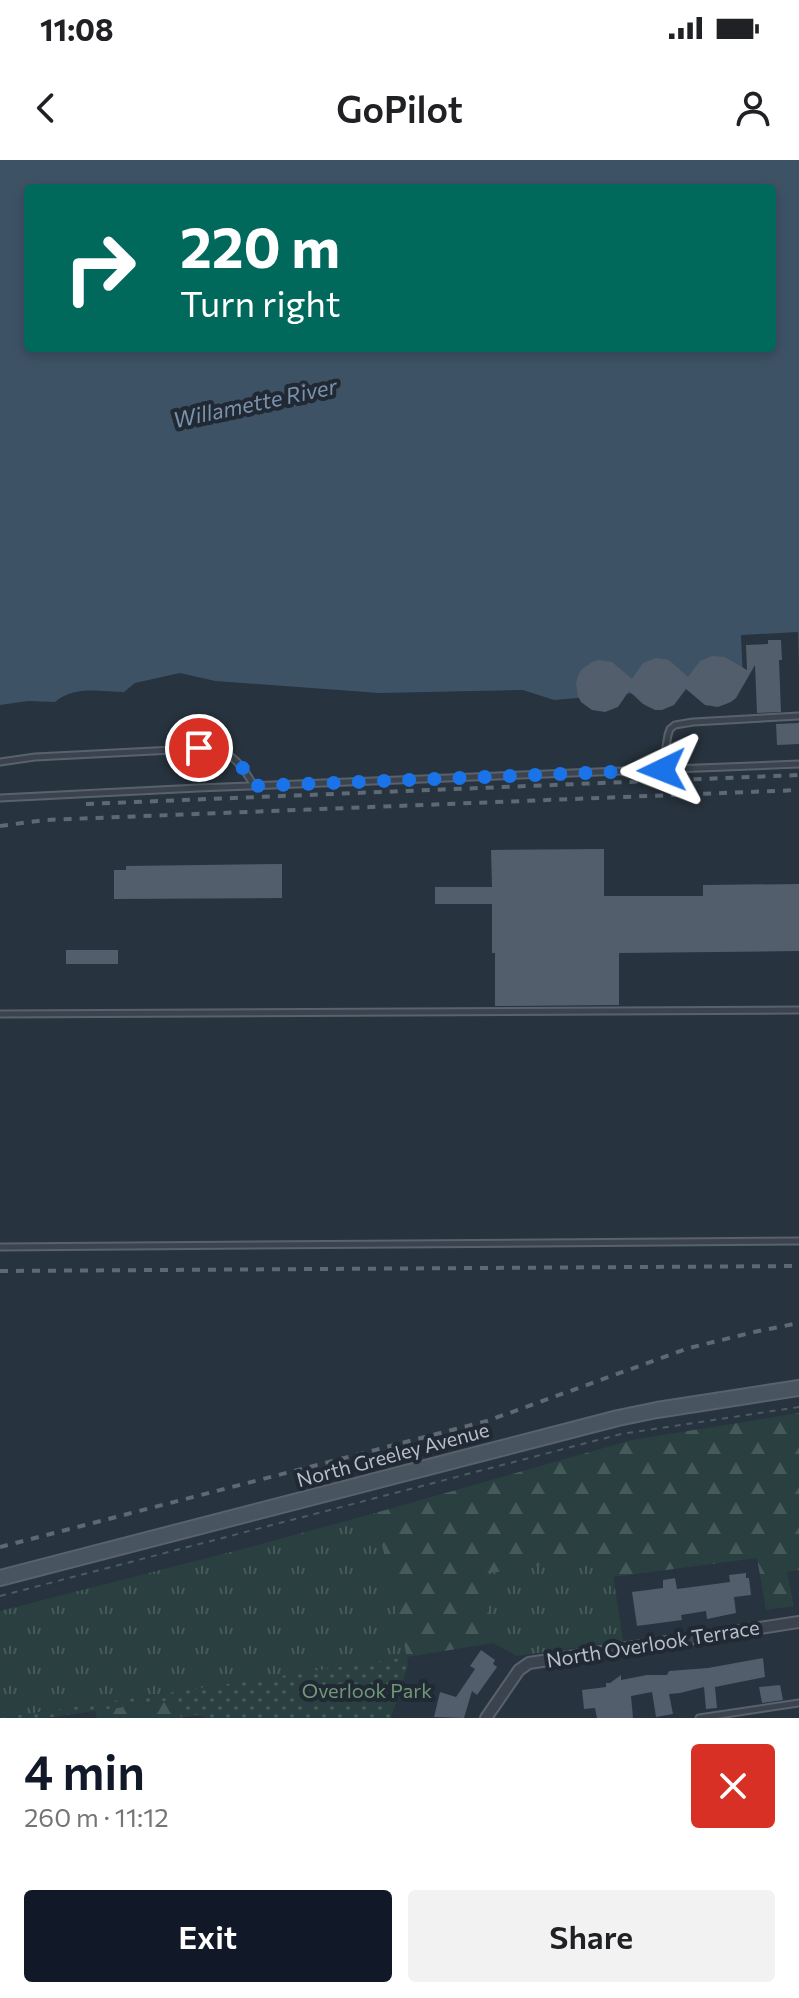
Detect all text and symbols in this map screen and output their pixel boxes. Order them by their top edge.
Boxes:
text: 11:08 [40,10,114,47]
icon: back [24,86,68,130]
text: GoPilot [336,86,463,130]
icon: person [731,86,775,130]
text: 220 m [180,211,340,280]
icon: right [48,216,152,320]
text: Turn right [180,280,341,324]
water label: Willamette River [170,372,341,433]
pin [165,714,233,782]
icon: arrive [177,726,221,770]
position arrow [620,728,704,812]
street label: North Greeley Avenue [294,1417,492,1491]
street label: North Overlook Terrace [545,1614,761,1672]
park label: Overlook Park [302,1678,432,1702]
text: 4 min [24,1741,145,1800]
button: close [691,1744,775,1828]
text: 260 m · 11:12 [24,1801,169,1832]
button: Exit [24,1890,392,1982]
button: Share [408,1890,775,1982]

